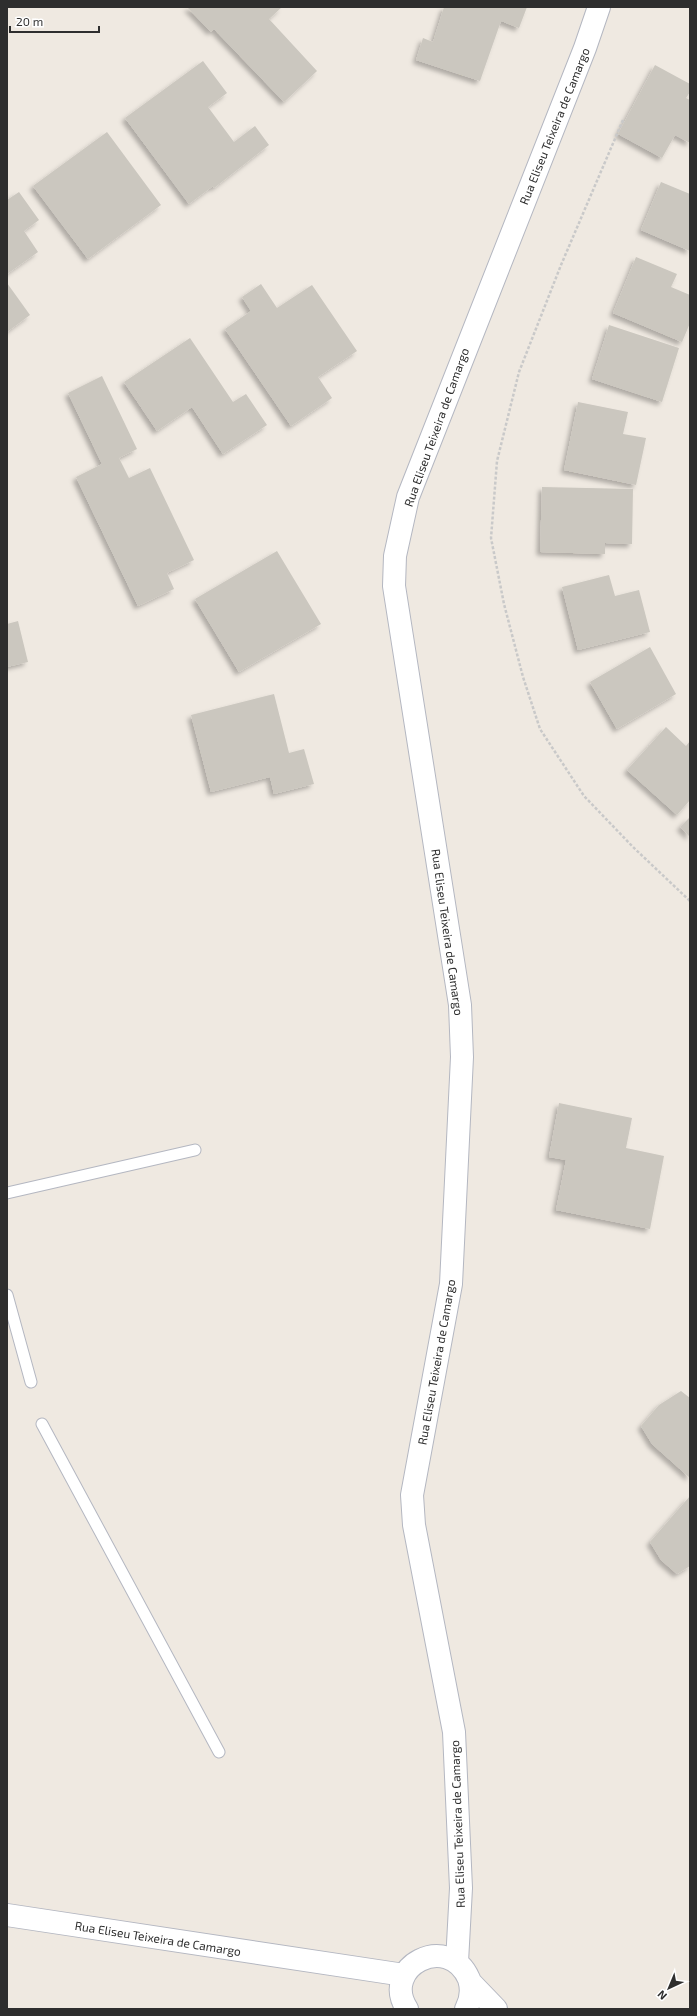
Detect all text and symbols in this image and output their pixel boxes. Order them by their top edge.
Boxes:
scale bar [10,8,99,34]
text: 20 m [16,14,43,28]
street label: Rua Eliseu Teixeira de Camargo [516,45,592,207]
street label: Rua Eliseu Teixeira de Camargo [401,345,471,508]
street label: Rua Eliseu Teixeira de Camargo [429,848,467,1016]
street label: Rua Eliseu Teixeira de Camargo [415,1278,458,1446]
street label: Rua Eliseu Teixeira de Camargo [447,1740,467,1908]
street label: Rua Eliseu Teixeira de Camargo [74,1918,242,1958]
north arrow [649,1968,689,2008]
text: N [654,1988,669,2003]

